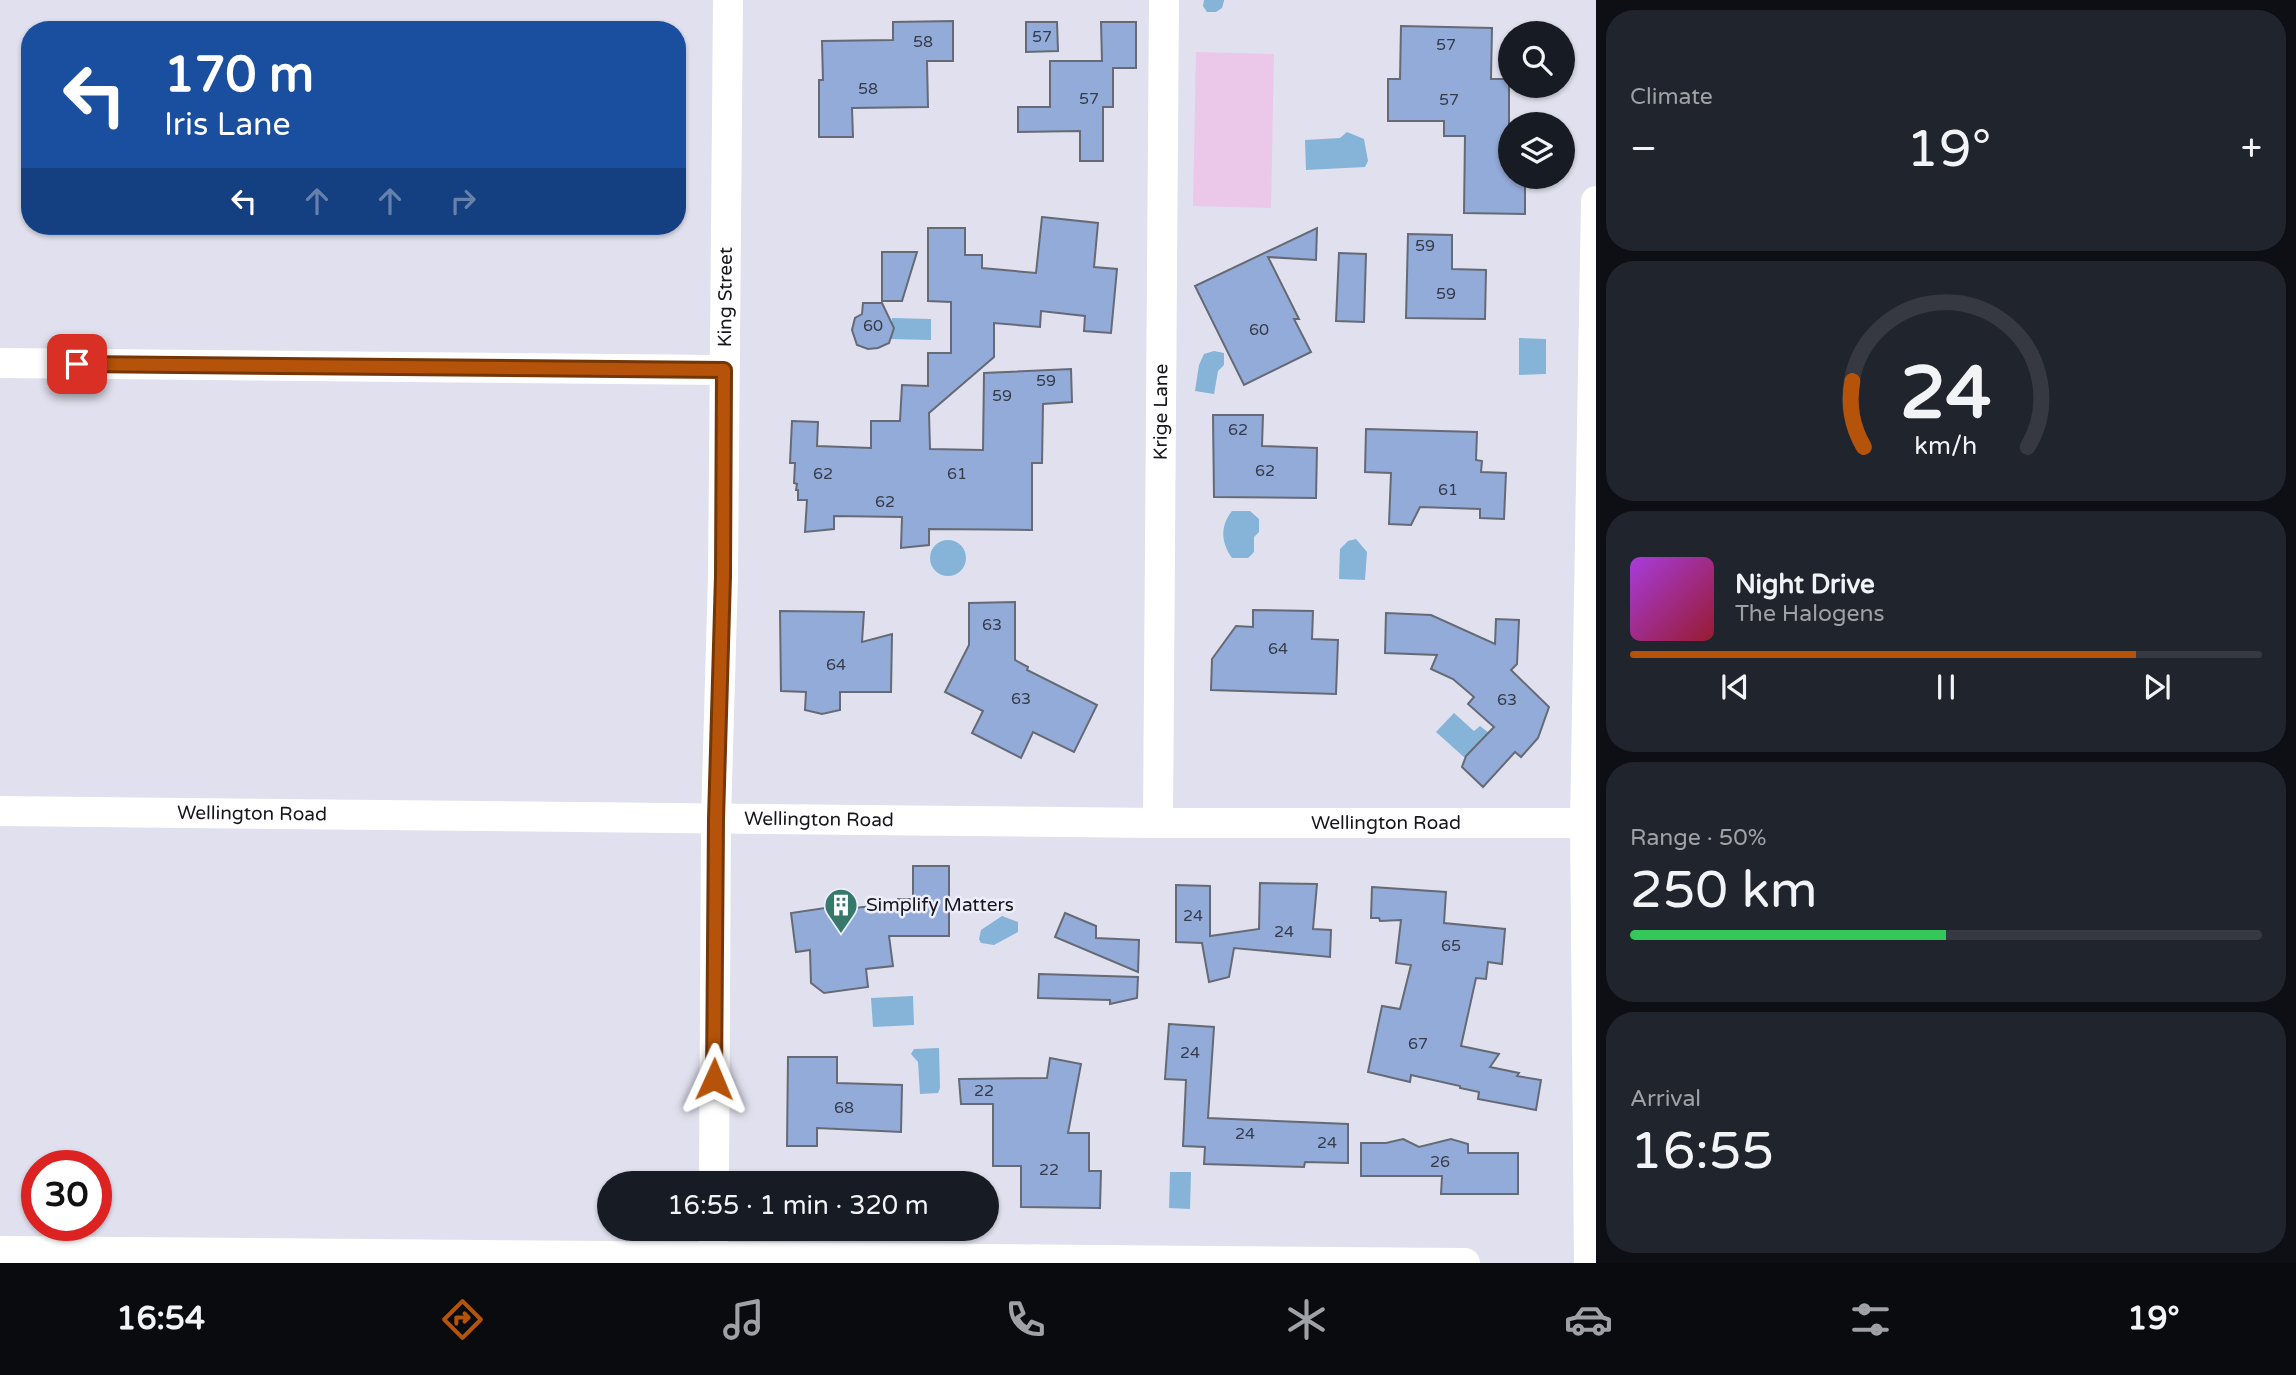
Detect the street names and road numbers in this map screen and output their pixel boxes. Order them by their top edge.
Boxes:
street label: King Street [714,247,737,347]
street label: Krige Lane [1150,364,1172,460]
street label: Wellington Road [177,802,327,825]
street label: Wellington Road [744,808,894,831]
street label: Wellington Road [1311,812,1461,834]

